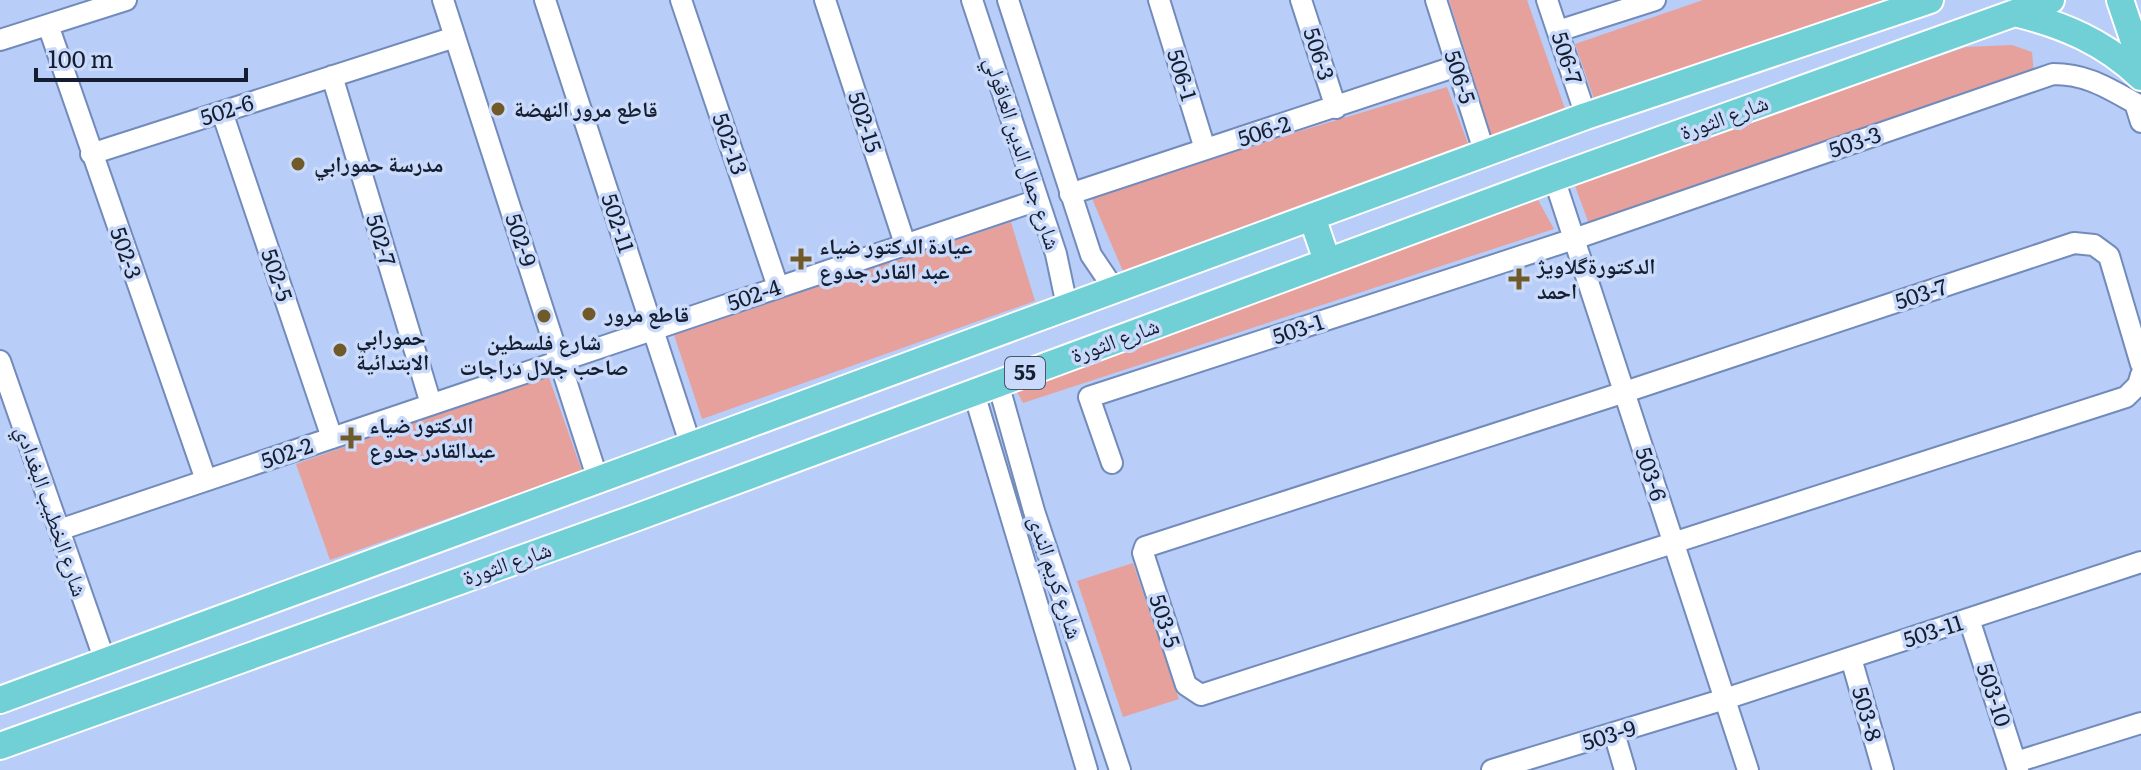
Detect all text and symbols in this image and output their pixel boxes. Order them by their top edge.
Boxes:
street label: 506-3 [1296,23,1344,84]
street label: 506-7 [1544,27,1592,88]
scale bar [36,32,246,82]
text: 100 m [48,40,114,75]
street label: 506-1 [1160,45,1207,105]
street label: 506-5 [1437,45,1486,108]
street label: شارع جمال الدين العاقولي [975,52,1071,254]
street label: 502-6 [196,84,258,133]
street label: شارع الثورة [1675,84,1772,147]
street label: 502-15 [841,87,892,156]
place label: قاطع مرور النهضة [514,91,658,124]
marker: قاطع مرور النهضة [489,100,507,118]
street label: 506-2 [1233,106,1294,154]
street label: 502-13 [705,108,757,179]
street label: 503-3 [1824,116,1885,165]
place label: مدرسة حمورابي [314,146,443,181]
marker: مدرسة حمورابي [289,155,307,173]
street label: 502-11 [594,189,644,256]
street label: 502-9 [498,209,546,270]
street label: 502-7 [359,210,406,269]
street label: 502-3 [103,222,152,283]
place label: عيادة الدكتور ضياء عبد القادر جدوع [819,228,972,286]
street label: 502-5 [254,244,303,305]
marker: عيادة الدكتور ضياء عبد القادر جدوع [790,248,812,270]
place label: الدكتورةگلاويژ احمد [1536,248,1656,306]
marker: الدكتورةگلاويژ احمد [1508,268,1530,290]
street label: 502-4 [722,269,785,318]
street label: 503-7 [1890,269,1951,316]
place label: قاطع مرور [604,296,689,329]
street label: 503-1 [1268,304,1328,351]
marker: قاطع مرور [580,305,598,323]
marker: شارع فلسطين صاحب جلال دراجات [535,307,553,325]
street label: شارع الثورة [1066,307,1163,370]
place label: حمورابي الابتدائية [356,319,429,377]
place label: شارع فلسطين صاحب جلال دراجات [460,324,628,382]
marker: حمورابي الابتدائية [331,341,349,359]
road number: 55 [1005,357,1045,389]
place label: الدكتور ضياء عبدالقادر جدوع [369,407,495,465]
street label: شارع الخطيب البغدادي [6,421,98,601]
street label: 502-2 [256,427,317,476]
marker: الدكتور ضياء عبدالقادر جدوع [340,427,362,449]
street label: 503-6 [1628,442,1677,505]
street label: شارع كريم الندى [1022,510,1093,643]
street label: شارع الثورة [458,531,555,592]
street label: 503-5 [1142,590,1191,652]
street label: 503-11 [1898,604,1967,655]
street label: 503-10 [1970,659,2021,731]
street label: 503-8 [1845,682,1892,745]
street label: 503-9 [1578,710,1640,757]

